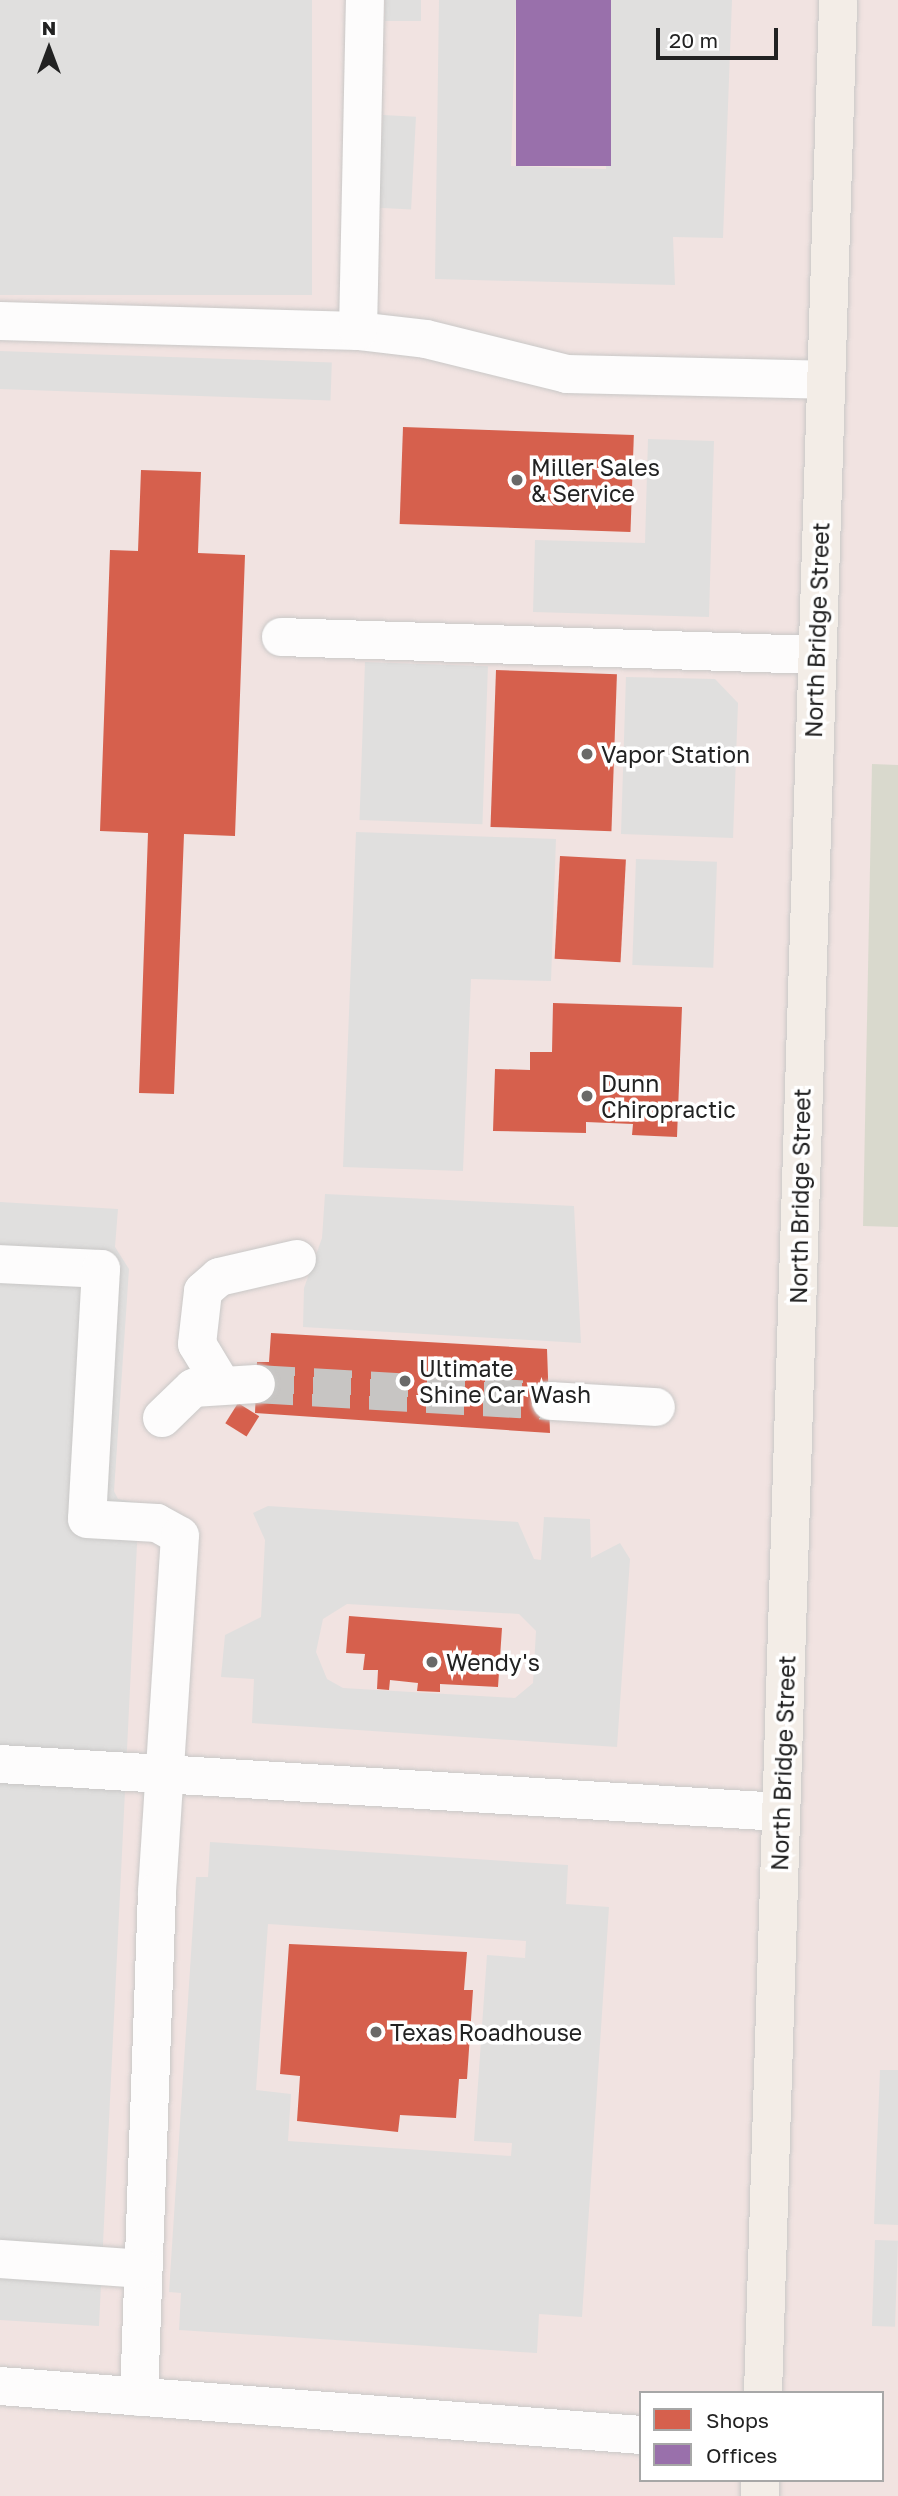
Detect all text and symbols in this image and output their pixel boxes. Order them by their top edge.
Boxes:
north arrow [14,14,84,84]
scale bar [660,14,782,58]
text: N [42,16,56,39]
text: 20 m [669,27,718,53]
place label: Miller Sales & Service [531,453,660,507]
marker: Miller Sales & Service [509,472,525,488]
street label: North Bridge Street [799,522,835,738]
place label: Vapor Station [601,740,750,768]
marker: Vapor Station [579,746,595,762]
place label: Dunn Chiropractic [601,1069,736,1123]
marker: Dunn Chiropractic [579,1088,595,1104]
street label: North Bridge Street [784,1088,816,1304]
place label: Ultimate Shine Car Wash [419,1354,591,1408]
marker: Ultimate Shine Car Wash [397,1373,413,1389]
place label: Wendy's [446,1648,540,1676]
marker: Wendy's [424,1654,440,1670]
street label: North Bridge Street [765,1655,801,1871]
place label: Texas Roadhouse [390,2018,582,2046]
marker: Texas Roadhouse [368,2024,384,2040]
legend [639,2391,884,2482]
text: Shops [706,2407,769,2433]
text: Offices [706,2442,777,2468]

